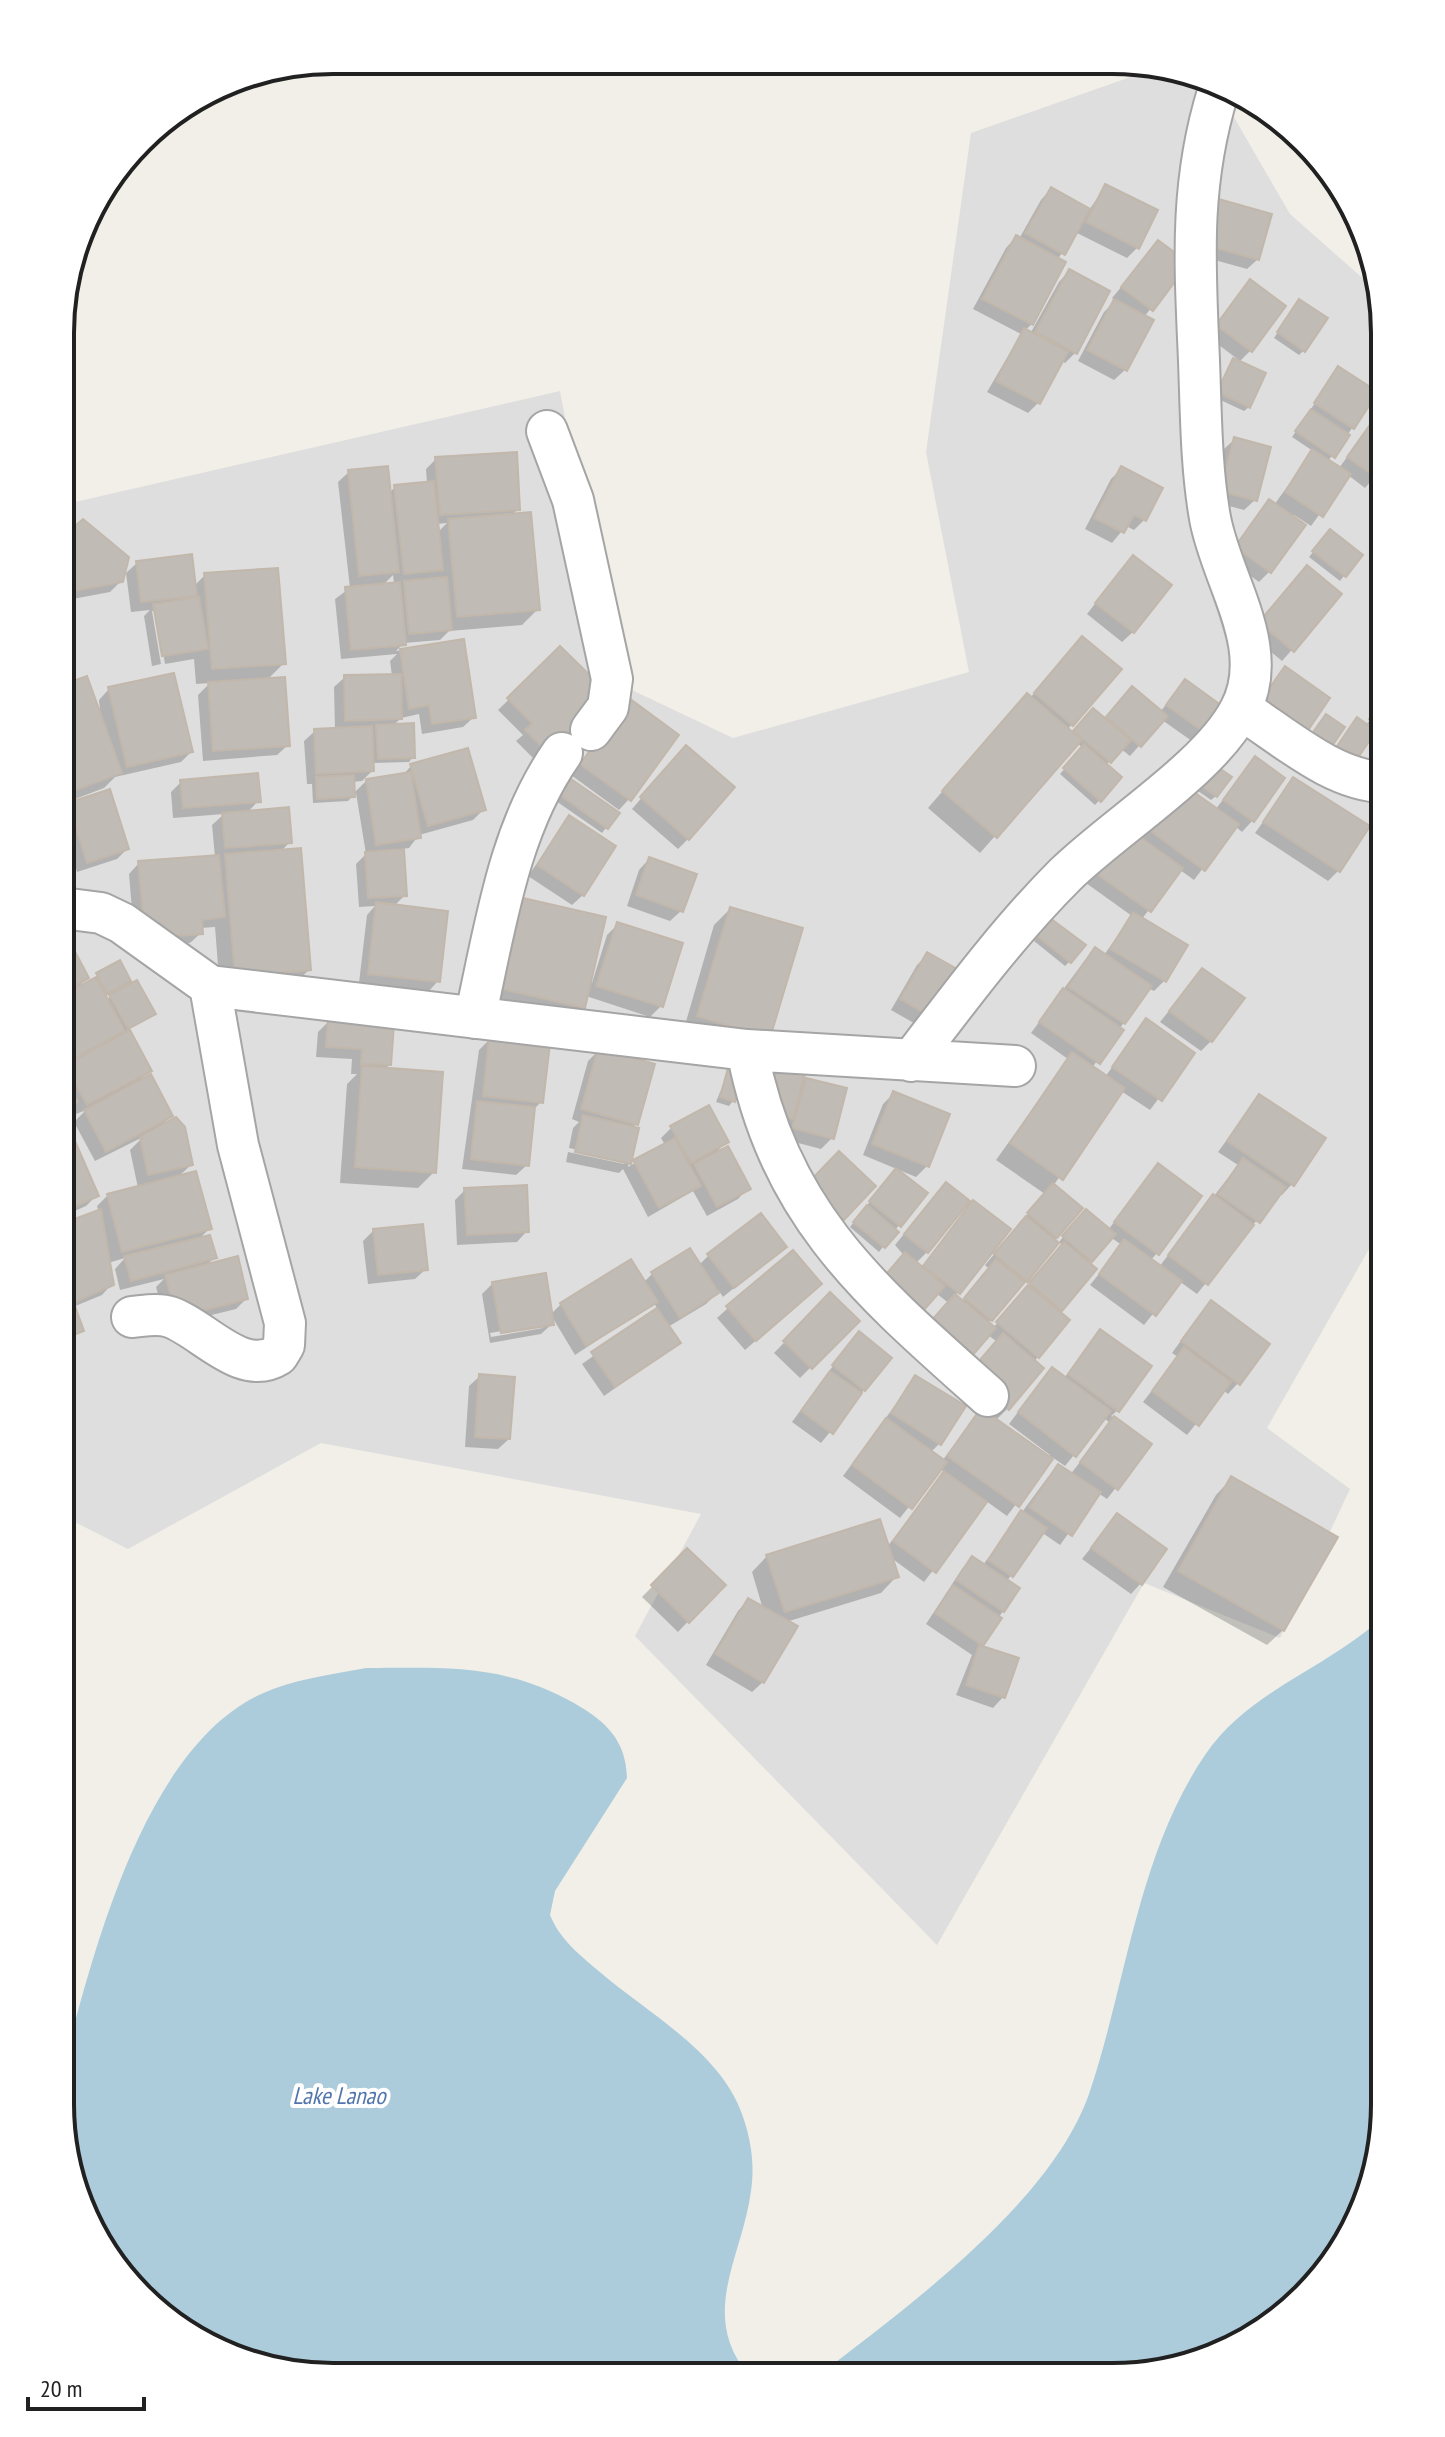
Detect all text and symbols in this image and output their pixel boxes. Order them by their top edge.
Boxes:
water label: Lake Lanao [292,2080,387,2111]
scale bar [28,2361,144,2411]
text: 20 m [40,2373,82,2404]

